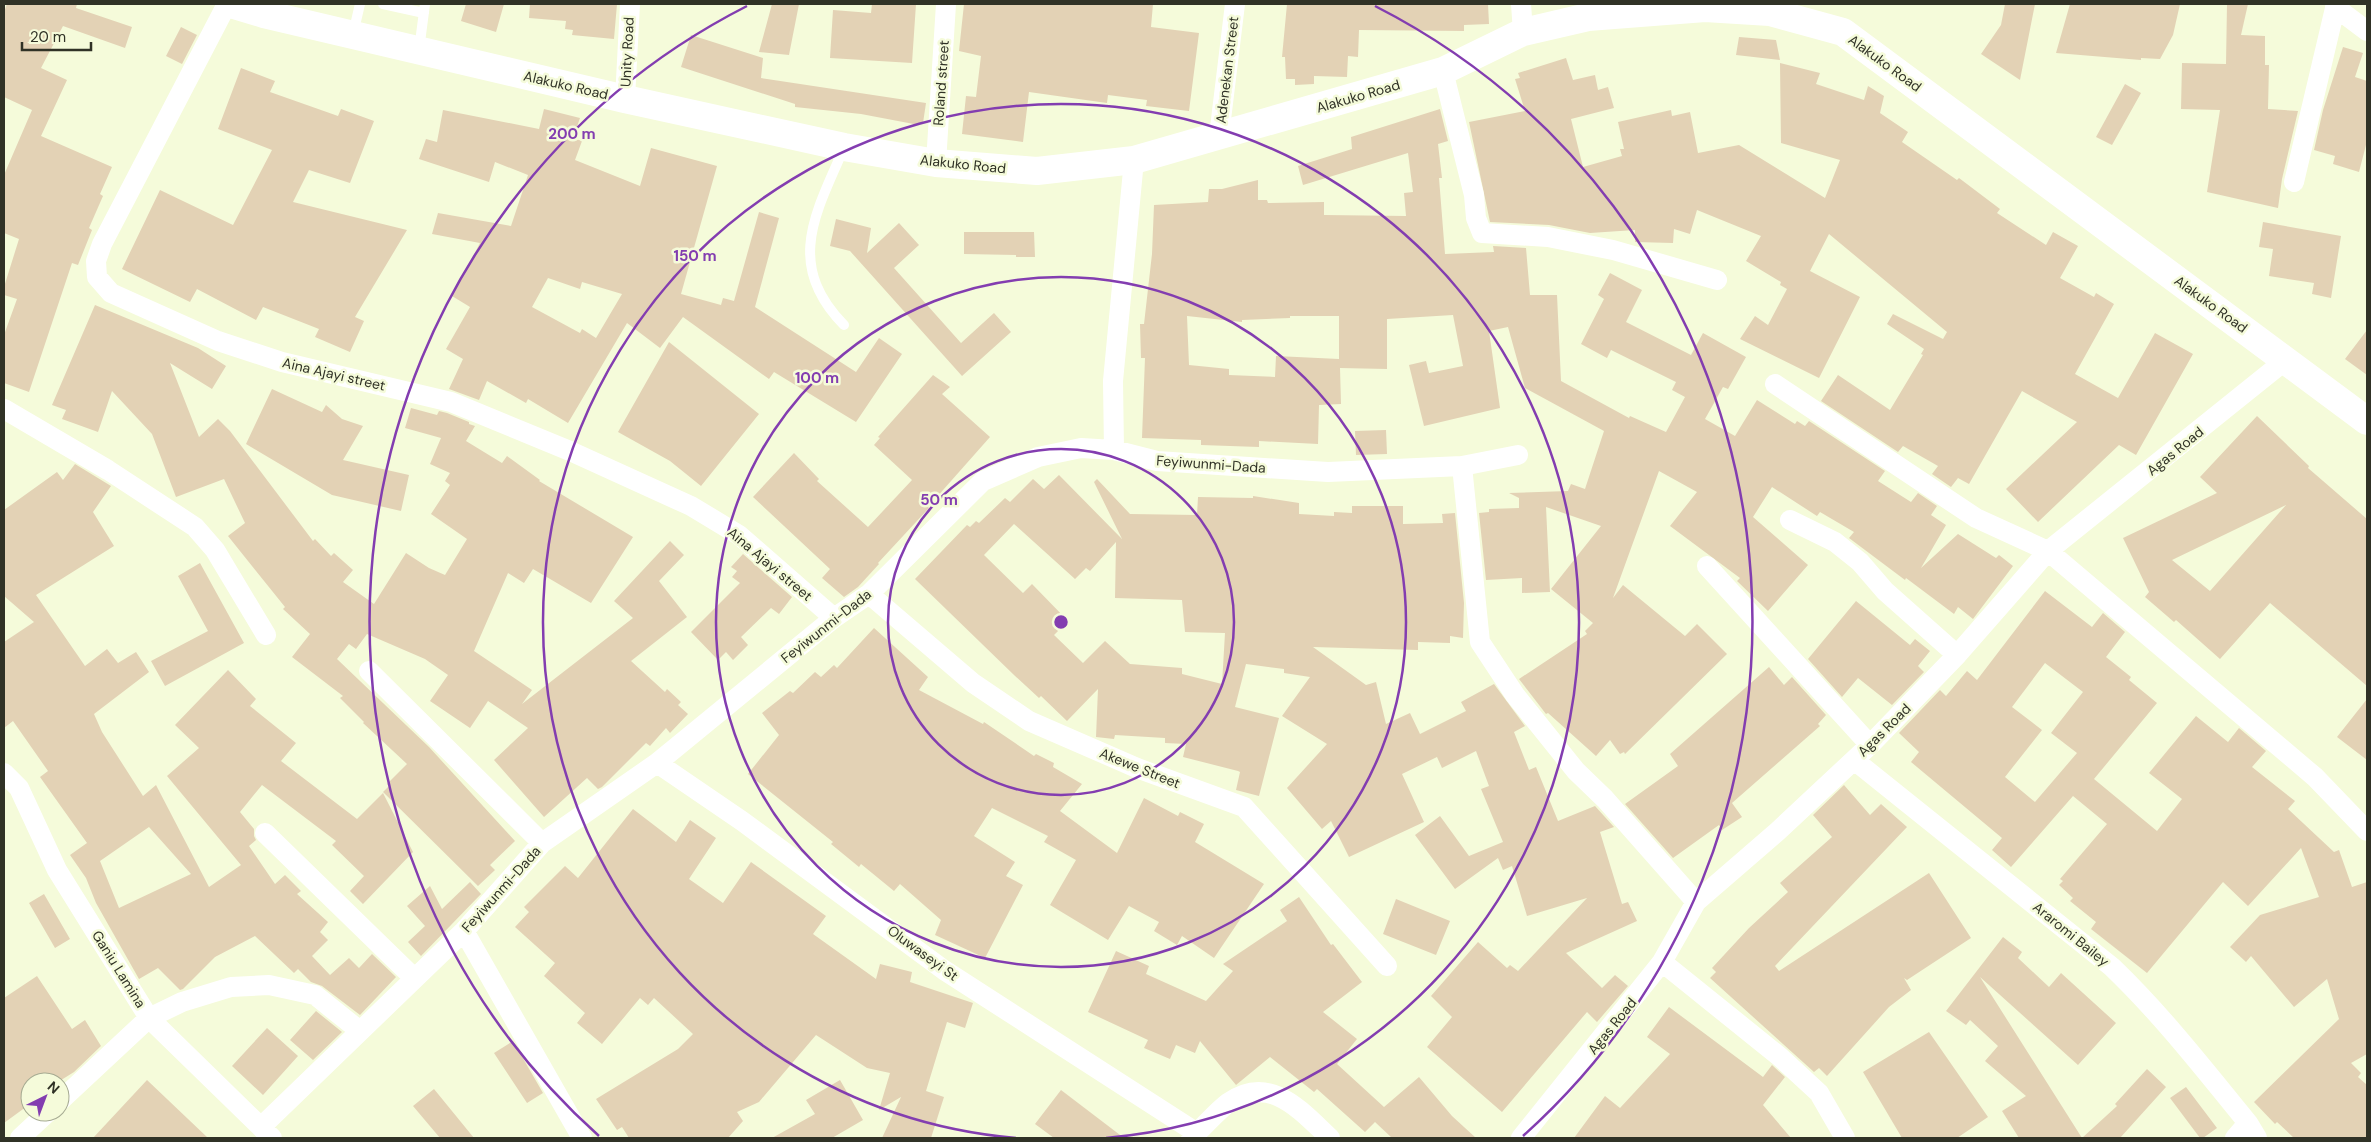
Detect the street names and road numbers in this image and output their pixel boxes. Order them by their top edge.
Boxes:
street label: Adenekan Street [1212,15,1242,125]
street label: Unity Road [616,16,638,88]
street label: Alakuko Road [1845,30,1925,96]
street label: Roland street [929,40,953,126]
street label: Alakuko Road [522,67,610,103]
street label: Alakuko Road [1314,75,1402,117]
street label: Alakuko Road [919,151,1007,177]
street label: Alakuko Road [2171,271,2251,337]
street label: Aina Ajayi street [281,353,387,395]
street label: Agas Road [2143,423,2207,479]
street label: Feyiwunmi-Dada [1156,451,1266,477]
street label: Aina Ajayi street [724,523,816,605]
street label: Feyiwunmi-Dada [777,585,875,667]
street label: Agas Road [1854,700,1914,760]
street label: Akewe Street [1097,744,1183,792]
street label: Feyiwunmi-Dada [458,842,544,936]
street label: Araromi Bailey [2029,898,2113,970]
street label: Oluwaseyi St [884,921,962,985]
street label: Ganiu Lamina [88,927,150,1011]
street label: Agas Road [1584,994,1640,1058]

